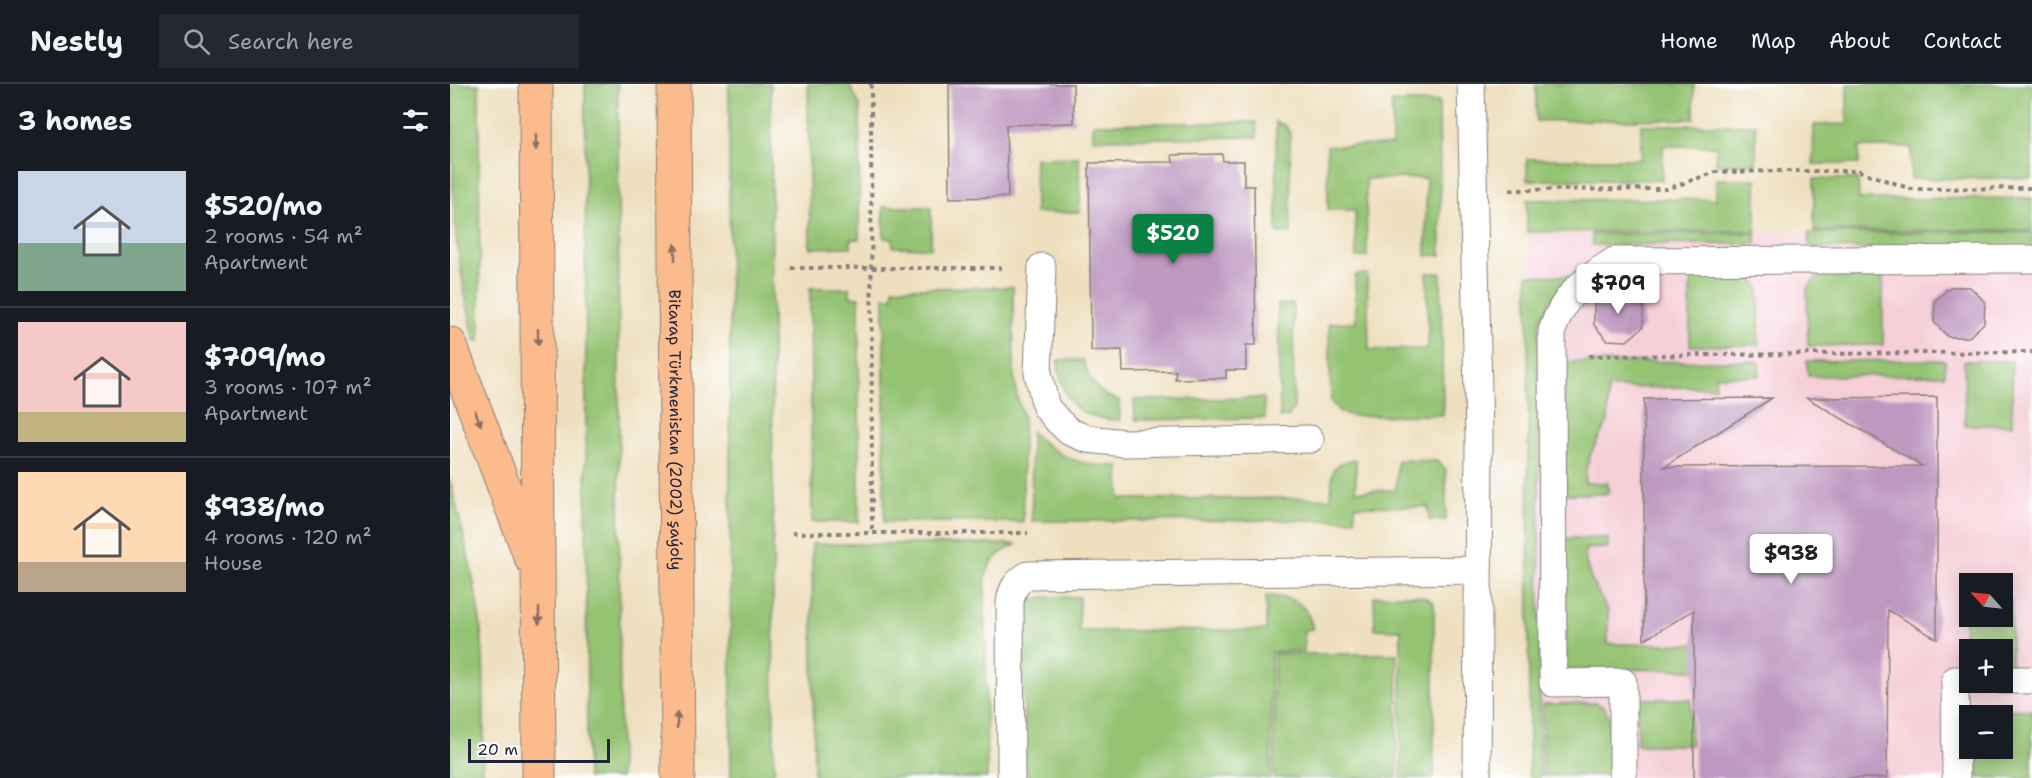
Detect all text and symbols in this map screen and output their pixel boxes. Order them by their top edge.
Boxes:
search box [159,14,579,68]
text: Nestly [30,22,123,60]
icon: search [180,25,213,58]
text: Search here [228,27,354,56]
text: Home [1660,27,1718,55]
text: Map [1751,27,1796,55]
text: About [1829,27,1890,55]
text: Contact [1923,27,2002,55]
text: 3 homes [18,103,132,138]
icon: filters [399,104,432,137]
one-way arrow [532,133,541,152]
text: $520/mo [204,188,323,223]
icon: home [66,195,138,267]
pin: $520 [1137,214,1209,265]
text: $520 [1146,220,1200,246]
text: 2 rooms · 54 m² [204,223,363,249]
one-way arrow [670,242,680,261]
text: Apartment [204,249,308,275]
pin: $709 [1582,264,1654,315]
text: $709 [1590,270,1646,296]
street label: Bitarap Türkmenistan (2002) şaýoly [664,289,687,571]
one-way arrow [533,328,543,347]
text: $709/mo [204,339,326,374]
icon: home [66,346,138,418]
text: 3 rooms · 107 m² [204,374,372,400]
text: Apartment [204,400,308,426]
one-way arrow [474,409,483,427]
text: $938/mo [204,489,325,524]
icon: home [66,496,138,568]
text: 4 rooms · 120 m² [204,524,372,550]
pin: $938 [1755,534,1827,585]
text: $938 [1764,540,1818,566]
text: House [204,550,263,576]
north arrow [1959,573,2013,627]
map controls [1959,573,2013,759]
one-way arrow [534,607,544,626]
button: + [1959,639,2013,693]
button: − [1959,705,2013,759]
one-way arrow [672,710,682,729]
scale bar [468,736,610,764]
text: 20 m [477,739,518,760]

